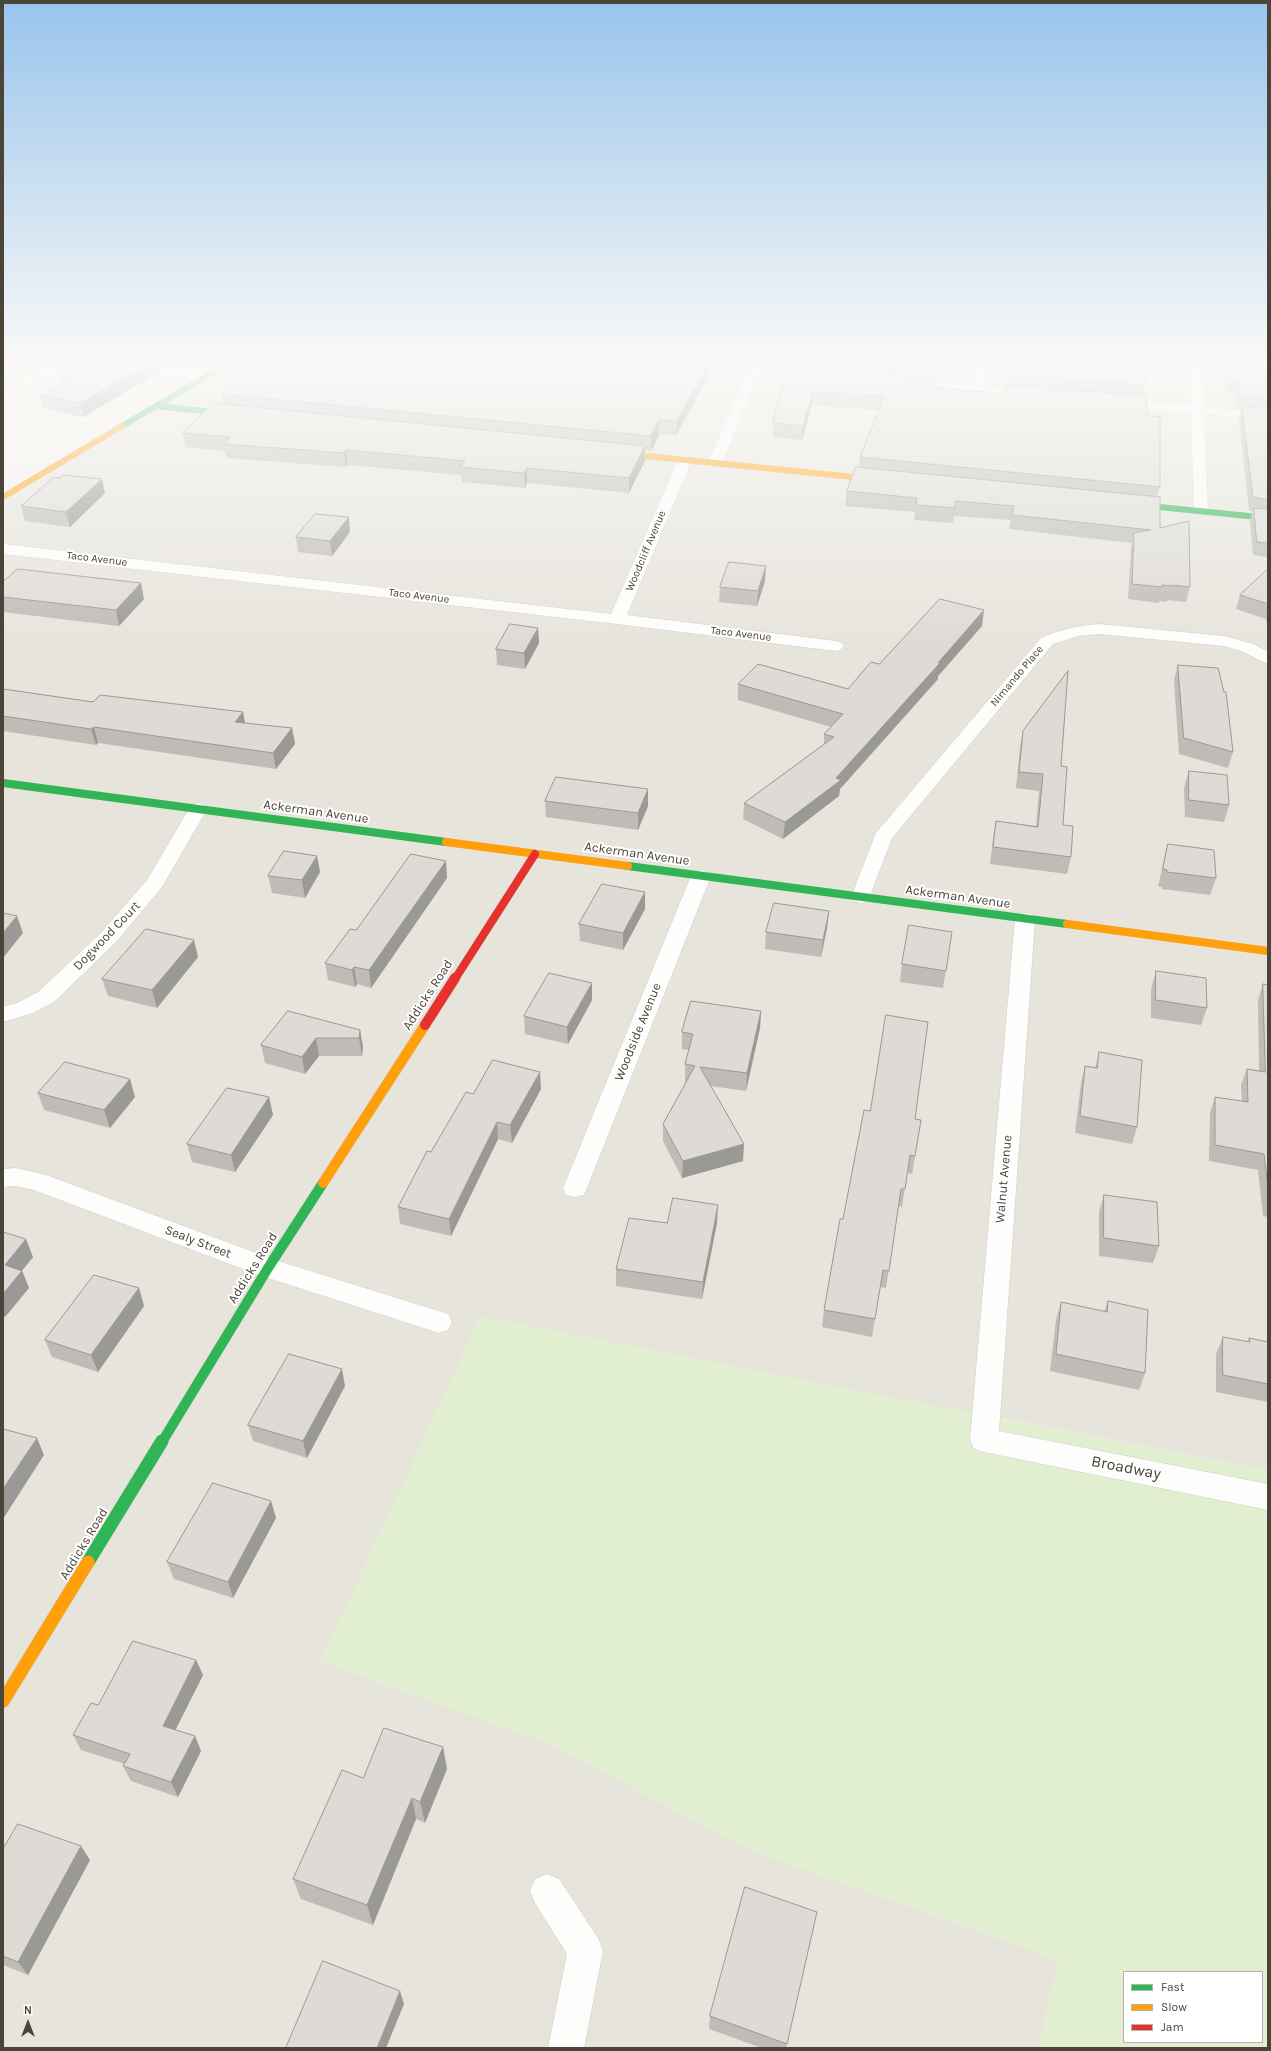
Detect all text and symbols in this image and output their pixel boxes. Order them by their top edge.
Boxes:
street label: Woodcliff Avenue [623,509,669,593]
street label: Taco Avenue [66,549,128,569]
street label: Taco Avenue [388,586,450,606]
street label: Taco Avenue [710,624,772,644]
street label: Nimando Place [988,643,1046,709]
street label: Ackerman Avenue [262,797,370,827]
street label: Ackerman Avenue [583,839,691,869]
street label: Ackerman Avenue [904,882,1012,912]
street label: Dogwood Court [70,898,144,974]
street label: Addicks Road [400,957,456,1033]
street label: Woodside Avenue [611,981,665,1083]
street label: Walnut Avenue [992,1134,1016,1224]
street label: Sealy Street [162,1222,234,1262]
street label: Addicks Road [225,1230,281,1306]
street label: Broadway [1090,1452,1162,1484]
street label: Addicks Road [57,1505,111,1583]
legend [1123,1971,1263,2043]
text: Fast [1161,1980,1184,1994]
text: Slow [1161,2000,1187,2014]
north arrow [8,2003,48,2043]
text: N [24,2004,32,2017]
text: Jam [1161,2020,1184,2034]

